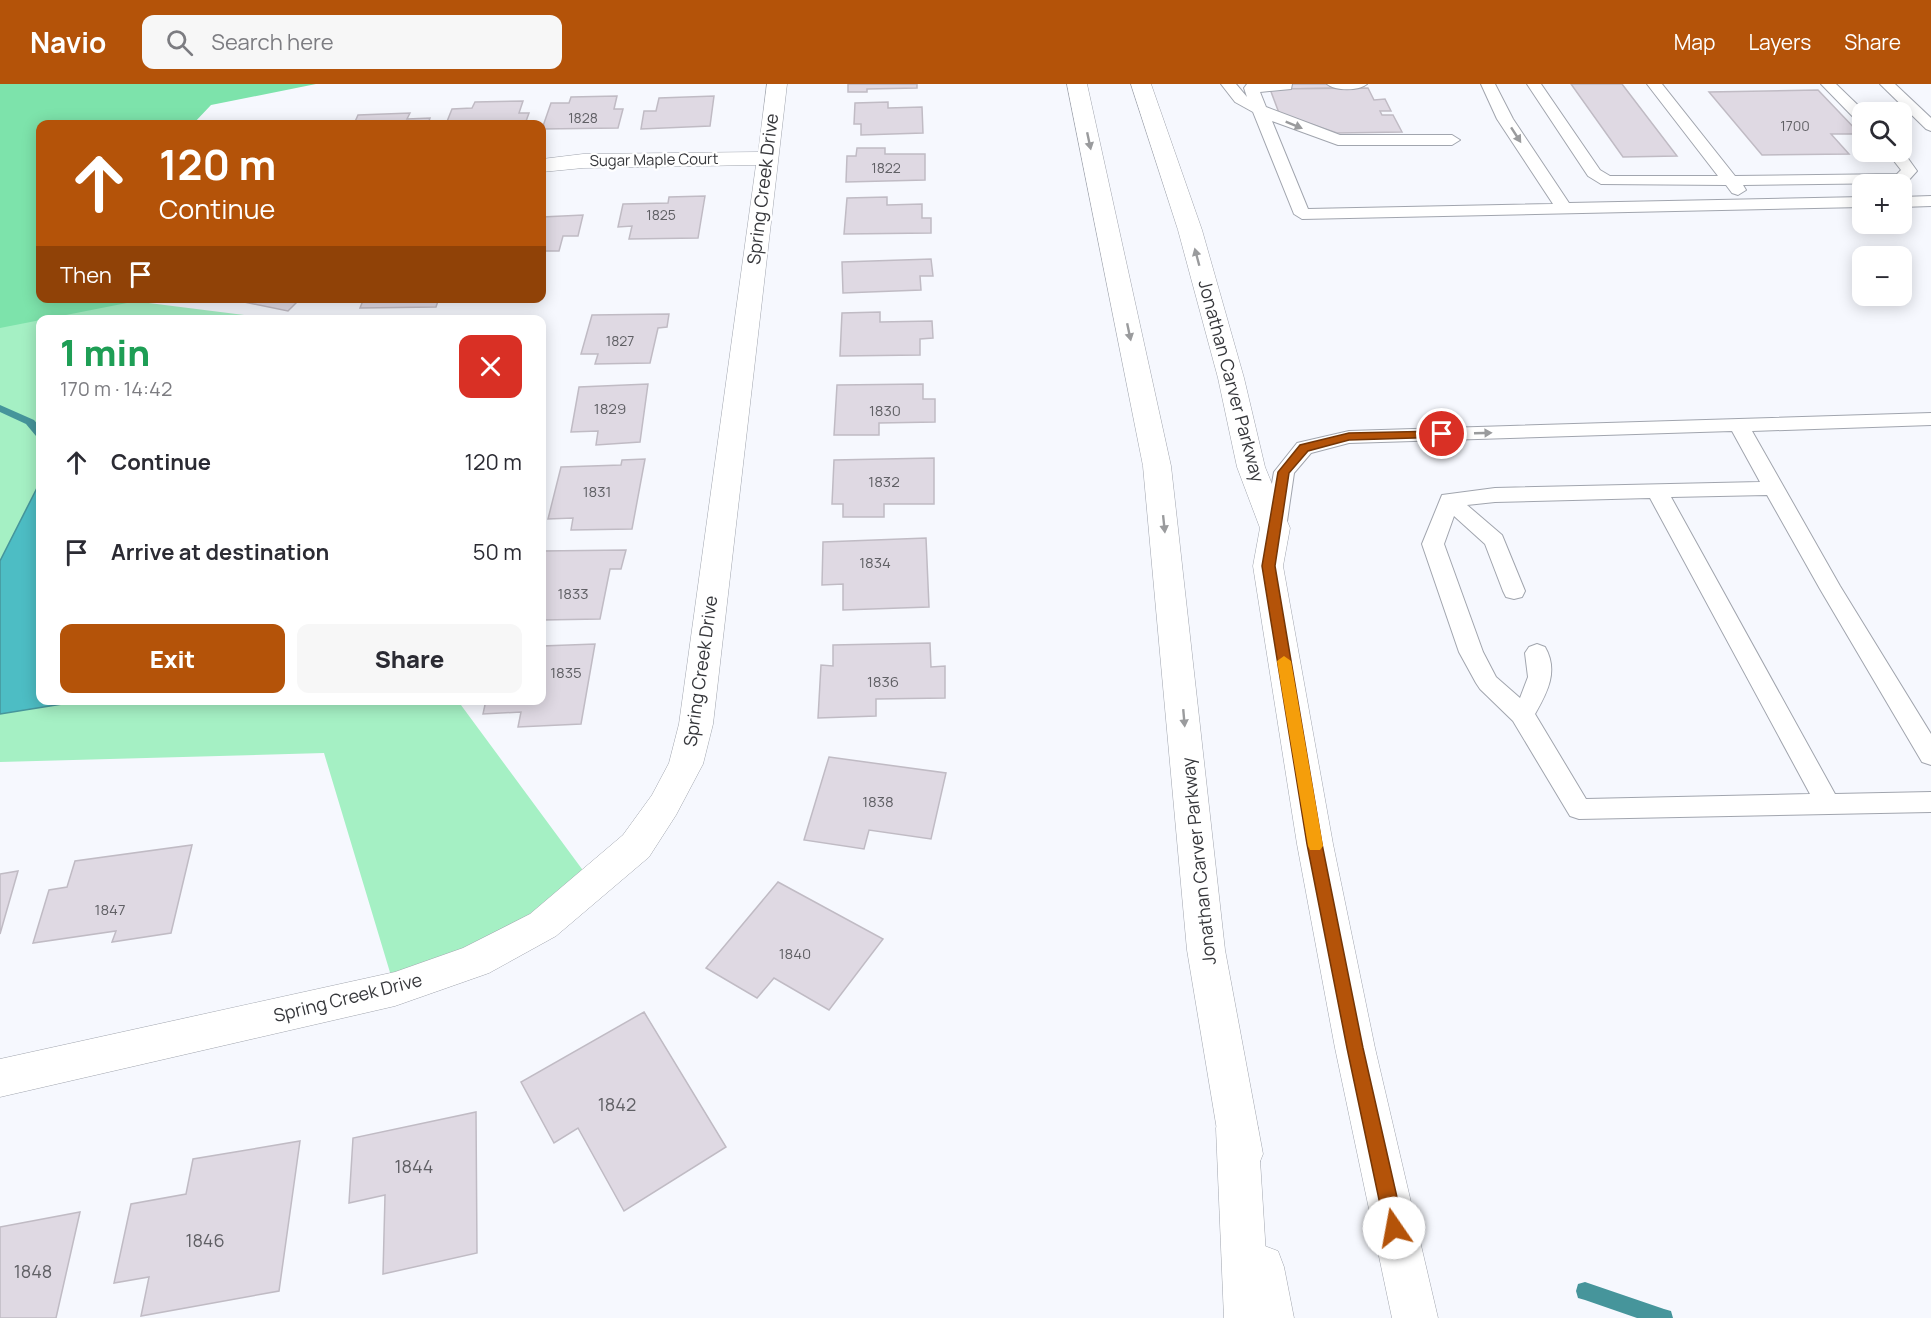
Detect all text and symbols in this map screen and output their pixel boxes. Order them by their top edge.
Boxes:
search box [142,15,562,69]
text: Navio [30,23,106,61]
icon: search [163,26,196,59]
text: Search here [211,27,334,57]
text: Map [1674,28,1715,56]
text: Layers [1748,28,1811,56]
text: Share [1844,28,1901,56]
map controls [1852,102,1912,306]
button: search [1852,102,1912,162]
house number: 1828 [568,108,598,127]
street label: Spring Creek Drive [741,112,783,266]
house number: 1700 [1780,116,1810,135]
one-way arrow [1285,121,1303,130]
one-way arrow [1510,127,1521,143]
one-way arrow [1085,132,1094,151]
text: 120 m [159,135,276,193]
icon: ahead [60,144,138,222]
street label: Sugar Maple Court [589,148,719,171]
house number: 1822 [871,158,901,177]
button: + [1852,174,1912,234]
text: Continue [159,190,275,227]
house number: 1825 [646,205,676,224]
button: − [1852,246,1912,306]
one-way arrow [1192,248,1201,266]
icon: arrive [124,258,157,291]
text: Then [60,260,112,290]
street label: Jonathan Carver Parkway [1193,277,1271,485]
one-way arrow [1125,323,1134,342]
text: 1 min [60,328,150,377]
house number: 1827 [606,331,634,350]
button: close [459,335,522,398]
text: 170 m · 14:42 [60,375,172,402]
house number: 1829 [594,398,626,419]
house number: 1830 [869,400,901,421]
pin [1416,408,1467,459]
icon: arrive [1425,417,1458,450]
one-way arrow [1474,428,1493,438]
icon: ahead [60,446,93,479]
text: Continue [111,447,211,477]
text: 120 m [464,447,522,477]
house number: 1832 [868,471,900,492]
house number: 1831 [583,481,611,502]
one-way arrow [1159,514,1169,533]
icon: arrive [60,536,93,569]
text: Arrive at destination [111,537,329,567]
text: 50 m [473,537,522,567]
house number: 1834 [859,552,891,573]
house number: 1833 [557,583,589,604]
street label: Spring Creek Drive [678,594,722,748]
button: Exit [60,624,285,693]
button: Share [297,624,522,693]
house number: 1835 [550,662,582,683]
house number: 1836 [867,671,899,692]
one-way arrow [1179,708,1189,727]
street label: Jonathan Carver Parkway [1175,756,1221,966]
house number: 1838 [862,791,894,812]
house number: 1847 [95,899,125,920]
house number: 1840 [779,943,811,964]
street label: Spring Creek Drive [271,967,425,1027]
house number: 1842 [598,1092,636,1116]
house number: 1844 [395,1154,433,1178]
position arrow [1362,1196,1426,1260]
house number: 1846 [185,1228,225,1252]
house number: 1848 [14,1259,52,1283]

